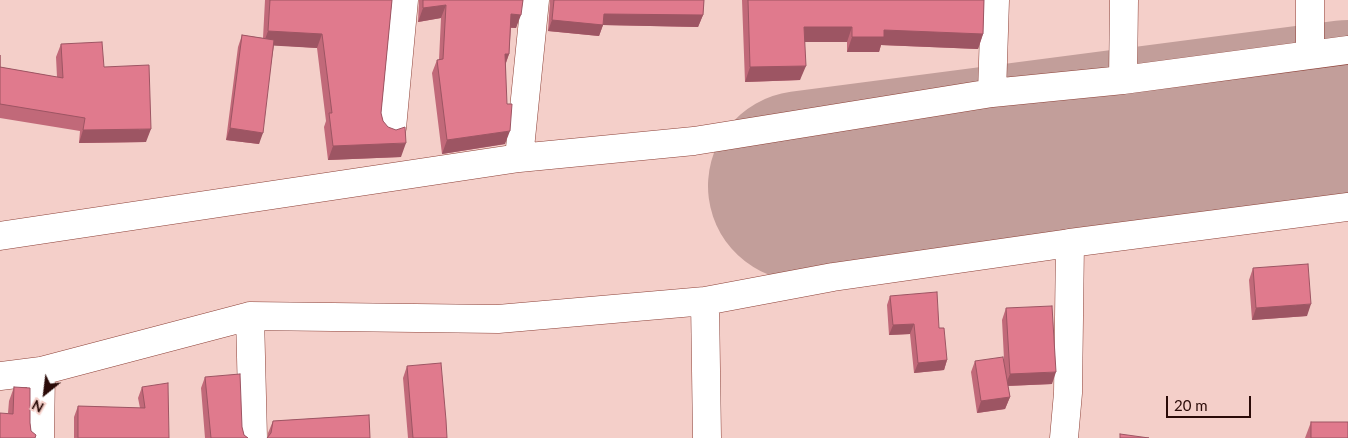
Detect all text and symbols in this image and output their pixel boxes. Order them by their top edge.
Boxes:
north arrow [20,368,70,418]
scale bar [1168,386,1253,418]
text: 20 m [1174,396,1208,414]
text: N [29,397,46,417]

